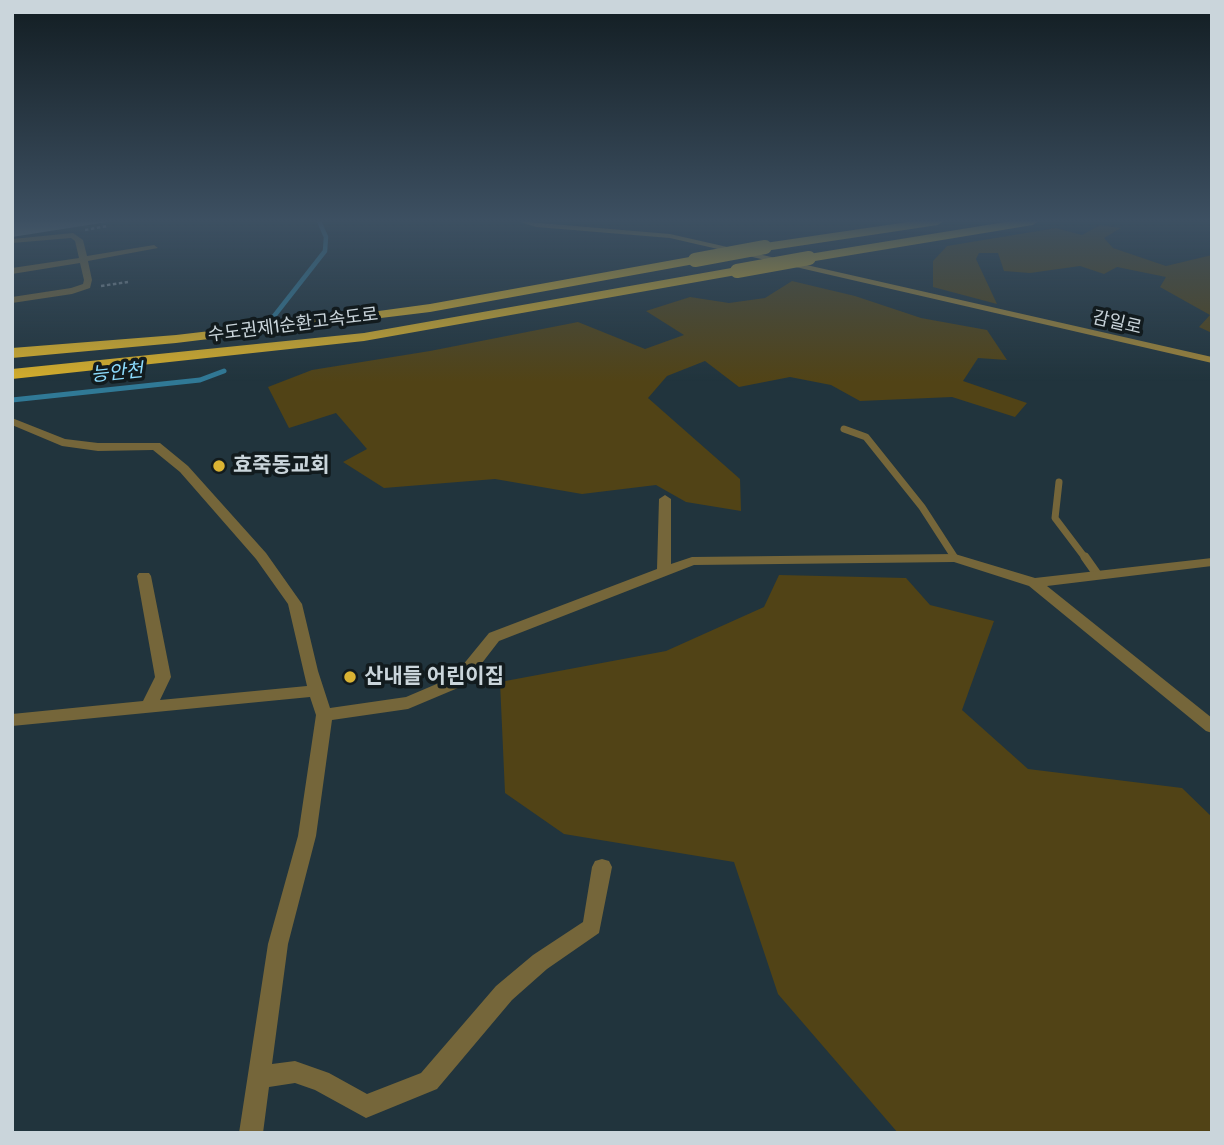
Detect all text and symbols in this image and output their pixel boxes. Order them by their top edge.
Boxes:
street label: 수도권제1순환고속도로 [207,304,379,346]
street label: 감일로 [1090,307,1144,339]
water label: 능안천 [90,359,144,387]
place label: 효죽동교회 [233,453,330,479]
marker: 효죽동교회 [211,458,227,474]
place label: 산내들 어린이집 [364,664,504,690]
marker: 산내들 어린이집 [342,669,358,685]

